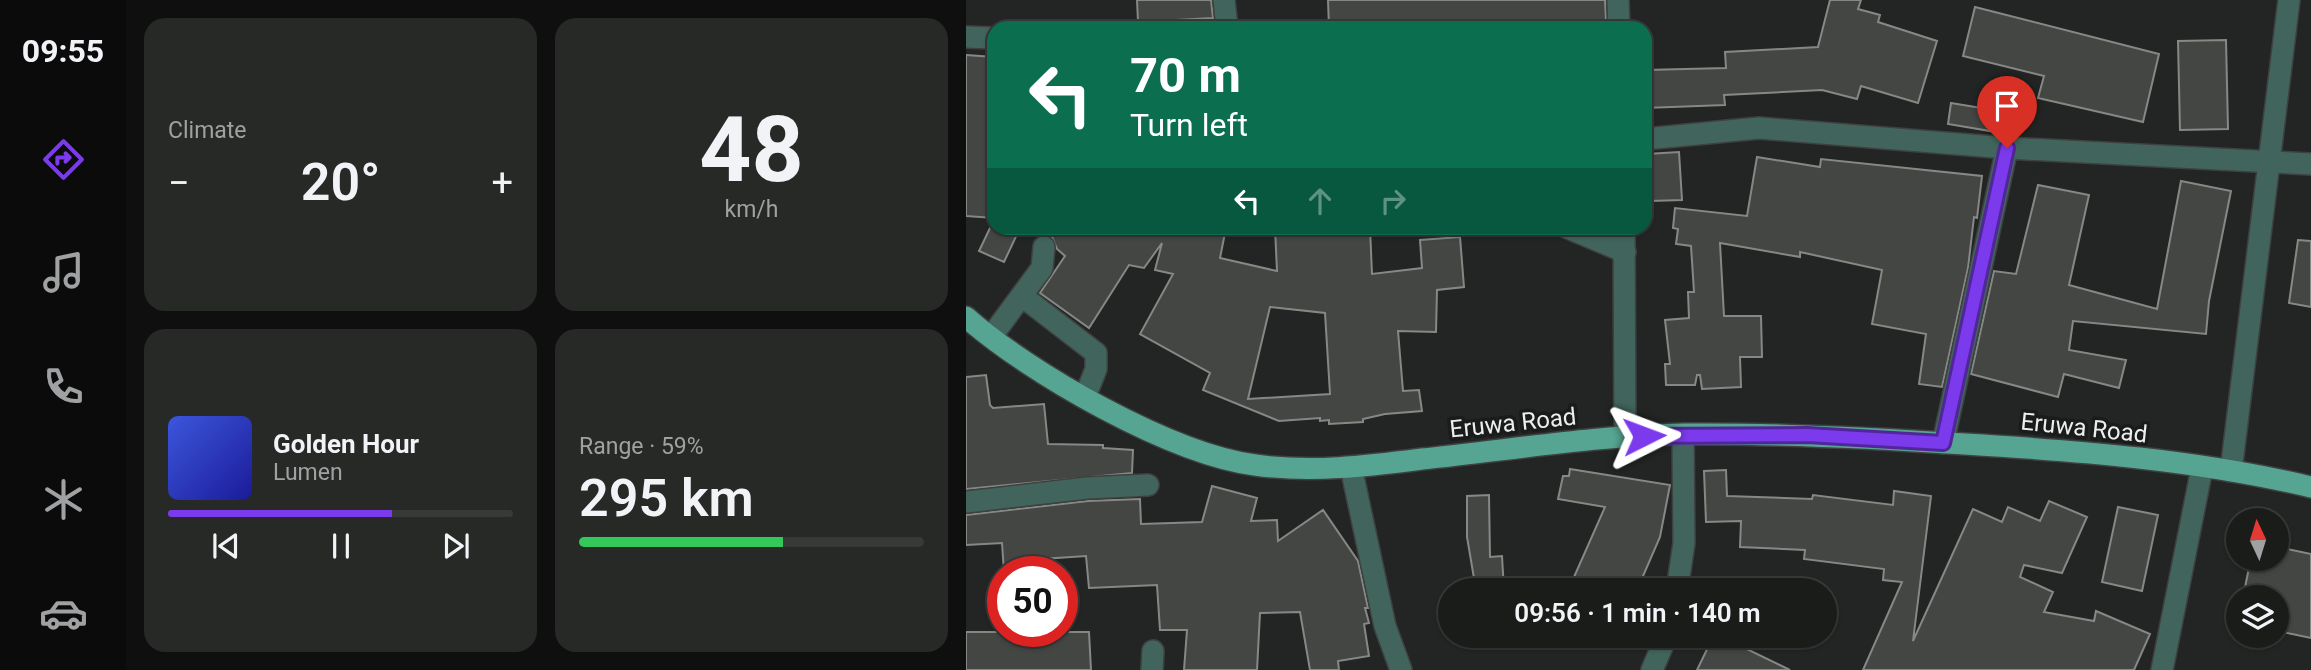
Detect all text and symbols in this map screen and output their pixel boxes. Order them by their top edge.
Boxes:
text: 09:55 [22,32,104,70]
text: 70 m [1130,47,1241,104]
icon: left [1015,49,1106,140]
pin [1977,76,2037,148]
icon: arrive [1988,87,2026,125]
text: 48 [699,97,804,203]
text: Turn left [1130,106,1248,144]
text: Climate [168,117,247,144]
icon: directions [39,135,88,184]
text: 20° [301,152,380,213]
text: − [168,161,190,205]
text: + [491,161,513,205]
icon: left [1228,182,1266,220]
icon: ahead [1301,182,1339,220]
icon: right [1374,182,1412,220]
text: km/h [725,196,779,223]
icon: music [39,248,88,297]
icon: phone [39,362,88,411]
position arrow [1607,399,1681,473]
street label: Eruwa Road [1448,402,1578,444]
street label: Eruwa Road [2019,407,2149,449]
text: Golden Hour [273,429,419,459]
text: Range · 59% [579,433,704,460]
text: Lumen [273,459,343,486]
text: 295 km [579,468,754,529]
icon: climate [39,475,88,524]
north arrow [2226,508,2289,570]
map controls [2226,508,2289,648]
icon: previous [207,527,245,565]
icon: pause [322,527,360,565]
icon: next [437,527,475,565]
speed limit sign: 50 [987,556,1078,647]
button: layers [2226,585,2289,648]
icon: car [39,589,88,638]
text: 09:56 · 1 min · 140 m [1514,598,1761,628]

